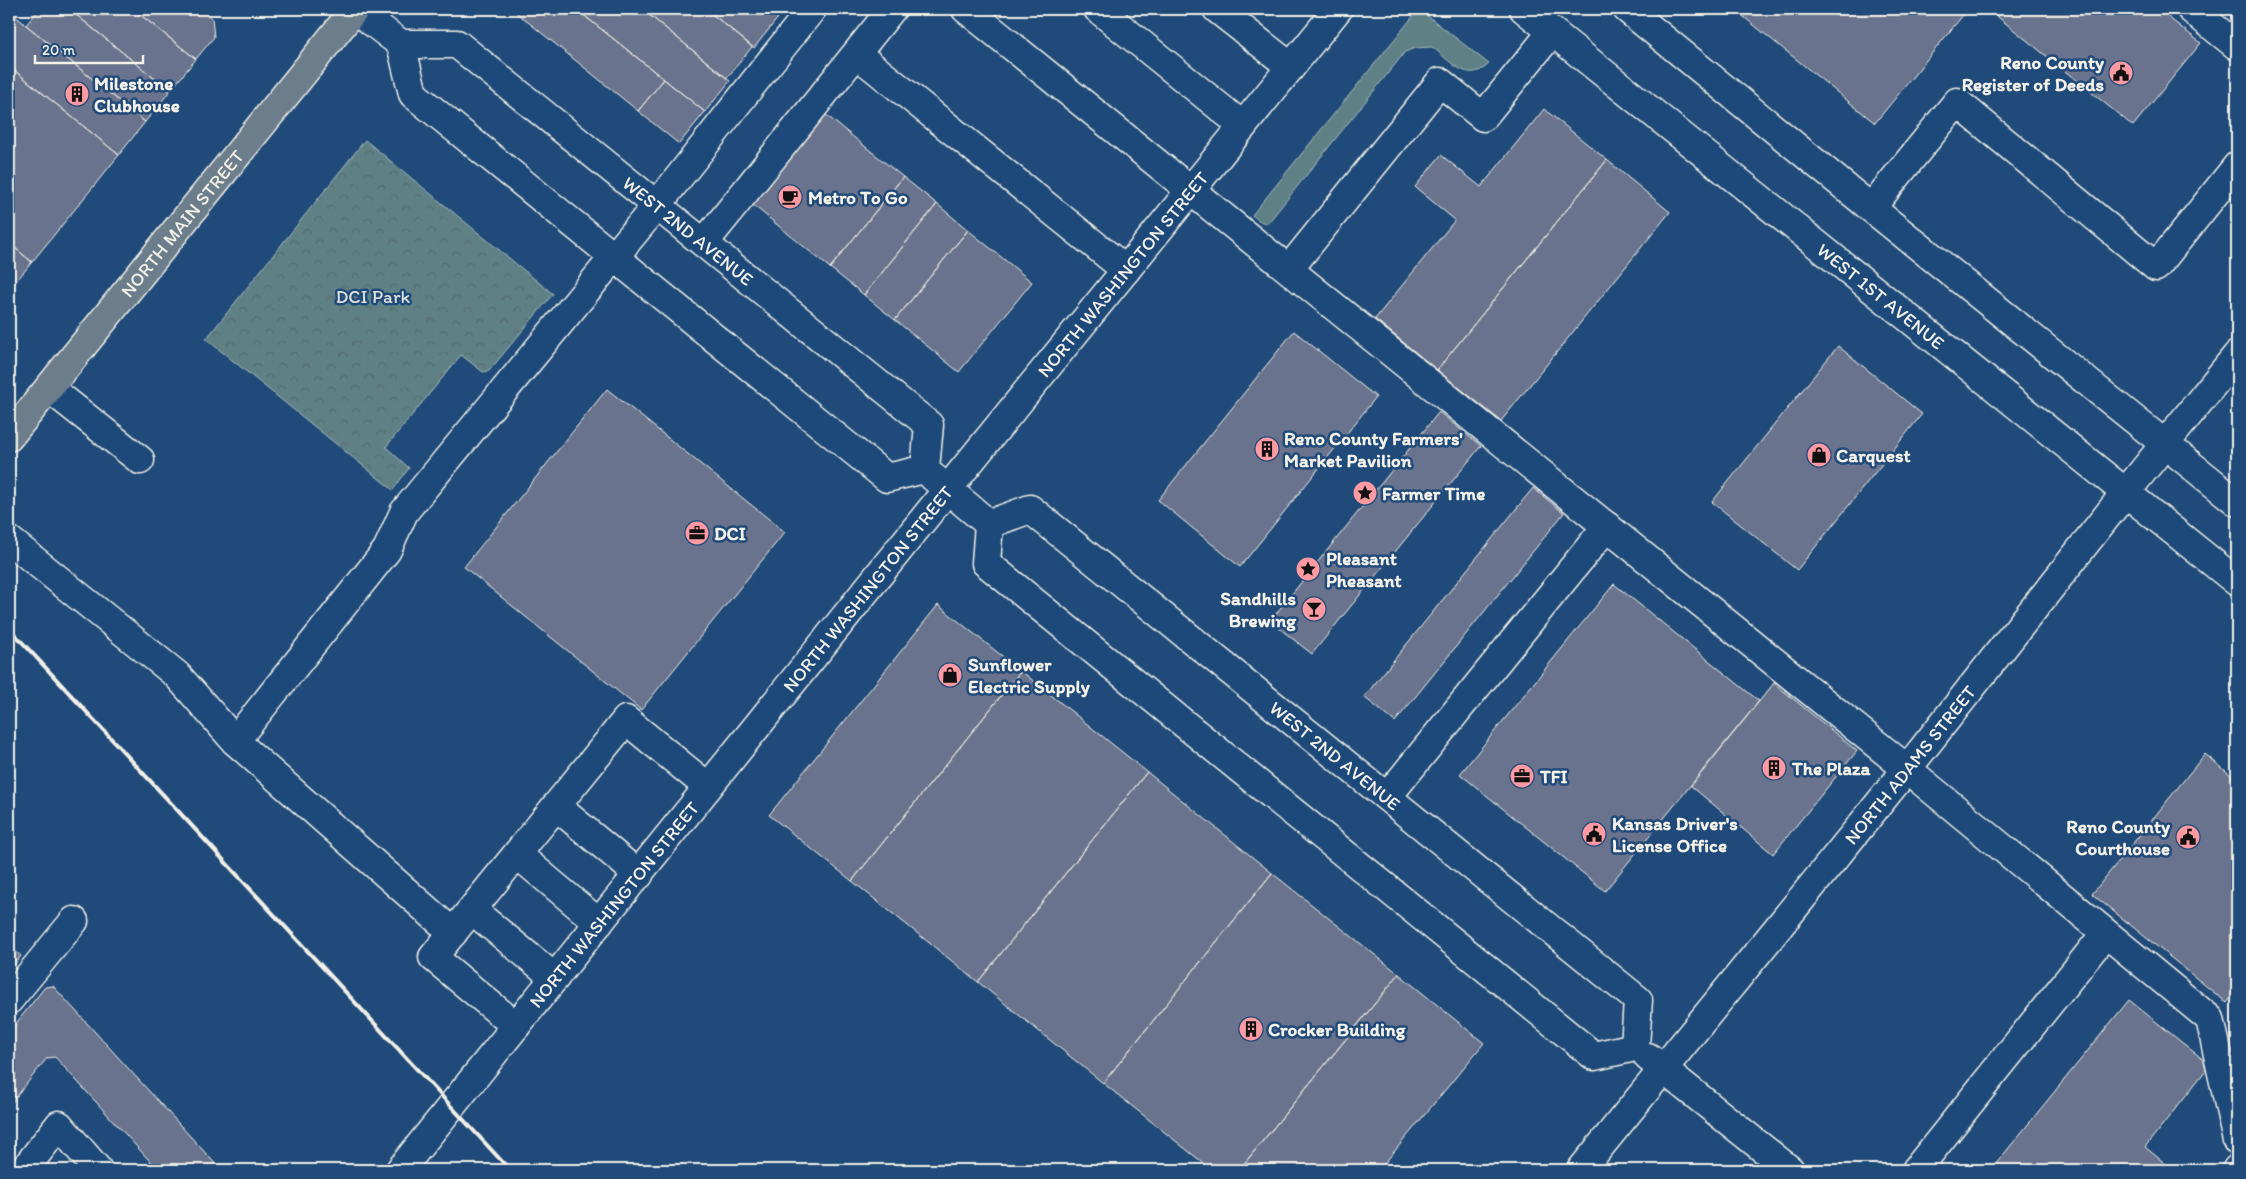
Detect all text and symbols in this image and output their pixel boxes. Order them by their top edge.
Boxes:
scale bar [35,32,142,64]
text: 20 m [42,41,76,59]
place label: Reno County Register of Deeds [1962,51,2105,96]
public building icon: Reno County Register of Deeds [2108,60,2134,86]
place label: Milestone Clubhouse [94,72,180,117]
building icon: Milestone Clubhouse [64,81,90,107]
street label: NORTH MAIN STREET [116,145,249,302]
street label: NORTH WASHINGTON STREET [1033,167,1213,382]
street label: WEST 2ND AVENUE [618,171,758,291]
cafe icon: Metro To Go [777,184,803,210]
place label: Metro To Go [808,186,908,209]
street label: WEST 1ST AVENUE [1812,238,1949,354]
park label: DCI Park [336,285,411,308]
place label: Reno County Farmers' Market Pavilion [1284,427,1463,472]
building icon: Reno County Farmers' Market Pavilion [1254,436,1280,462]
shop icon: Carquest [1806,442,1832,468]
place label: Carquest [1836,444,1911,467]
place icon: Farmer Time [1352,480,1378,506]
street label: NORTH WASHINGTON STREET [778,481,958,697]
place label: Farmer Time [1382,482,1485,505]
office icon: DCI [684,520,710,546]
place label: DCI [714,522,746,545]
place label: Pleasant Pheasant [1326,547,1402,592]
place icon: Pleasant Pheasant [1295,556,1321,582]
place label: Sandhills Brewing [1220,587,1297,632]
bar icon: Sandhills Brewing [1301,596,1327,622]
place label: Sunflower Electric Supply [968,653,1091,698]
shop icon: Sunflower Electric Supply [937,662,963,688]
street label: NORTH ADAMS STREET [1840,680,1981,849]
street label: WEST 2ND AVENUE [1265,696,1405,816]
building icon: The Plaza [1761,755,1787,781]
place label: The Plaza [1791,757,1871,780]
office icon: TFI [1509,763,1535,789]
place label: TFI [1539,765,1568,788]
street label: NORTH WASHINGTON STREET [524,797,704,1012]
place label: Kansas Driver's License Office [1612,812,1738,857]
place label: Reno County Courthouse [2066,815,2170,860]
public building icon: Kansas Driver's License Office [1581,821,1607,847]
public building icon: Reno County Courthouse [2175,824,2201,850]
building icon: Crocker Building [1238,1016,1264,1042]
place label: Crocker Building [1268,1018,1406,1041]

